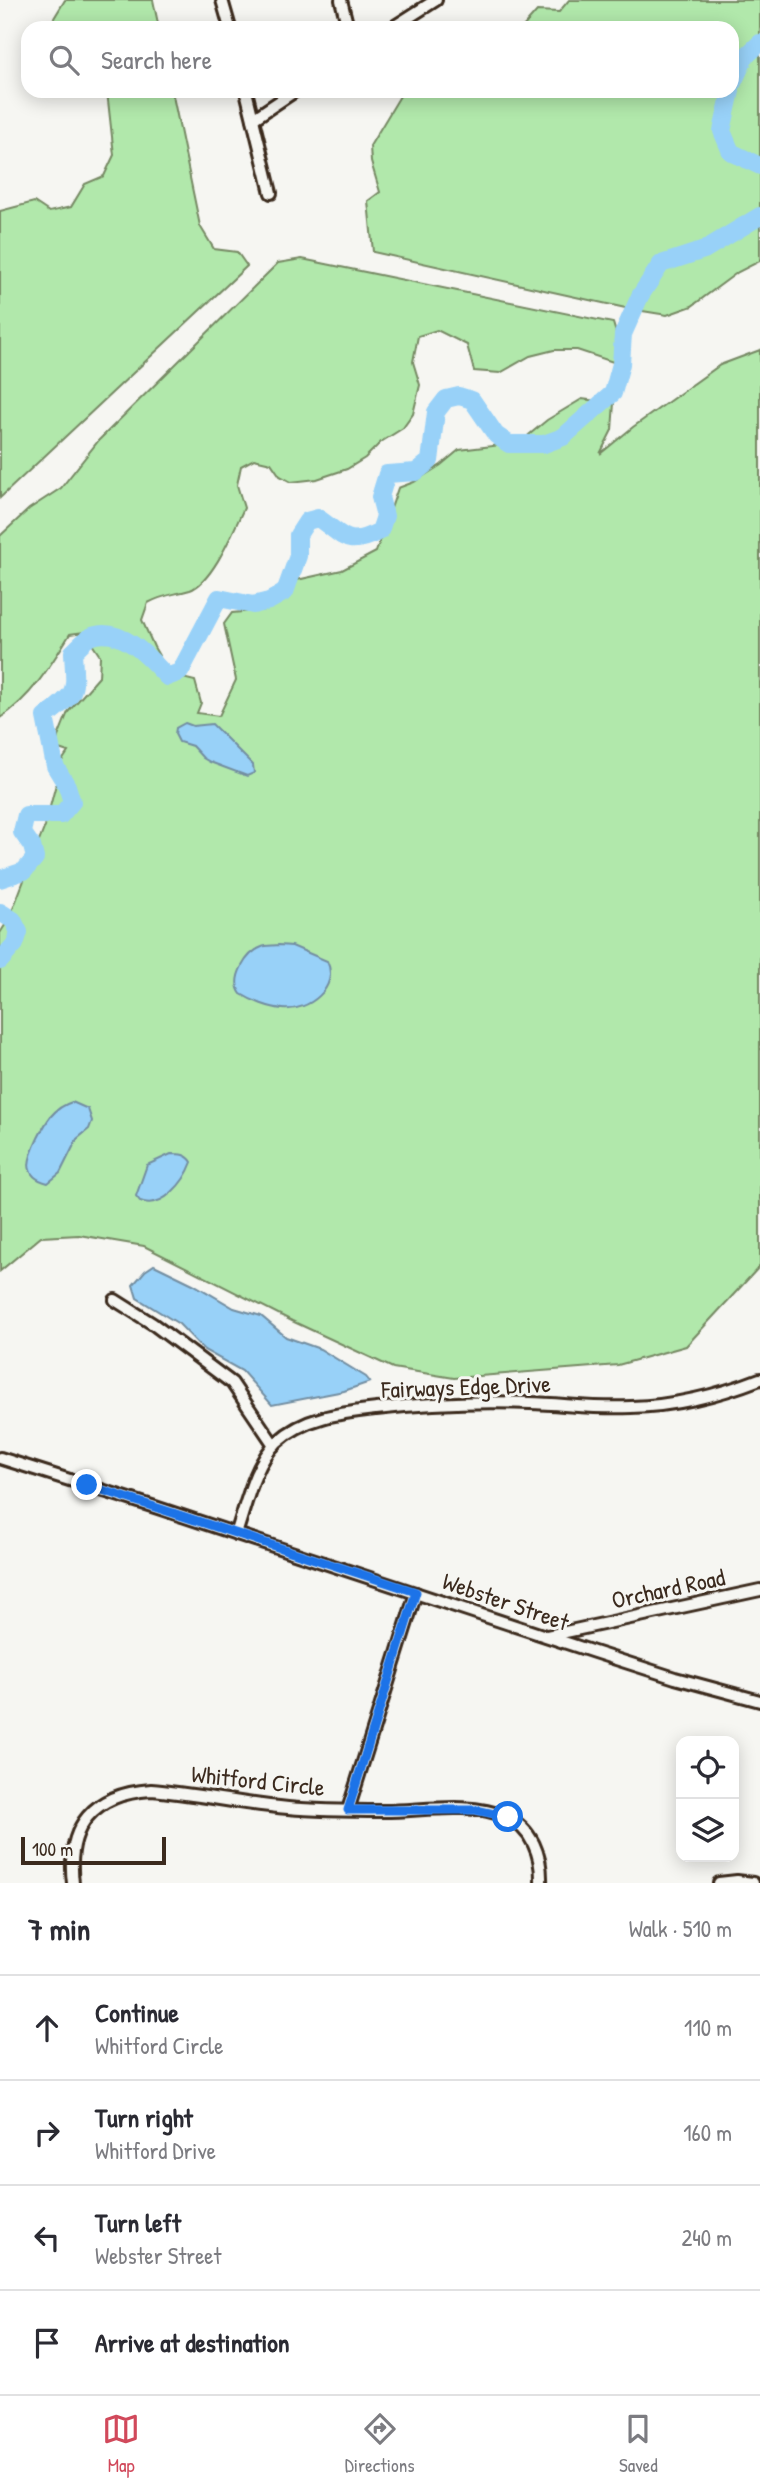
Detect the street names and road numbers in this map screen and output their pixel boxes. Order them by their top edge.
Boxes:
street label: Fairways Edge Drive [380,1367,552,1405]
street label: Orchard Road [609,1560,727,1616]
street label: Webster Street [438,1564,574,1638]
street label: Whitford Circle [190,1757,327,1803]

